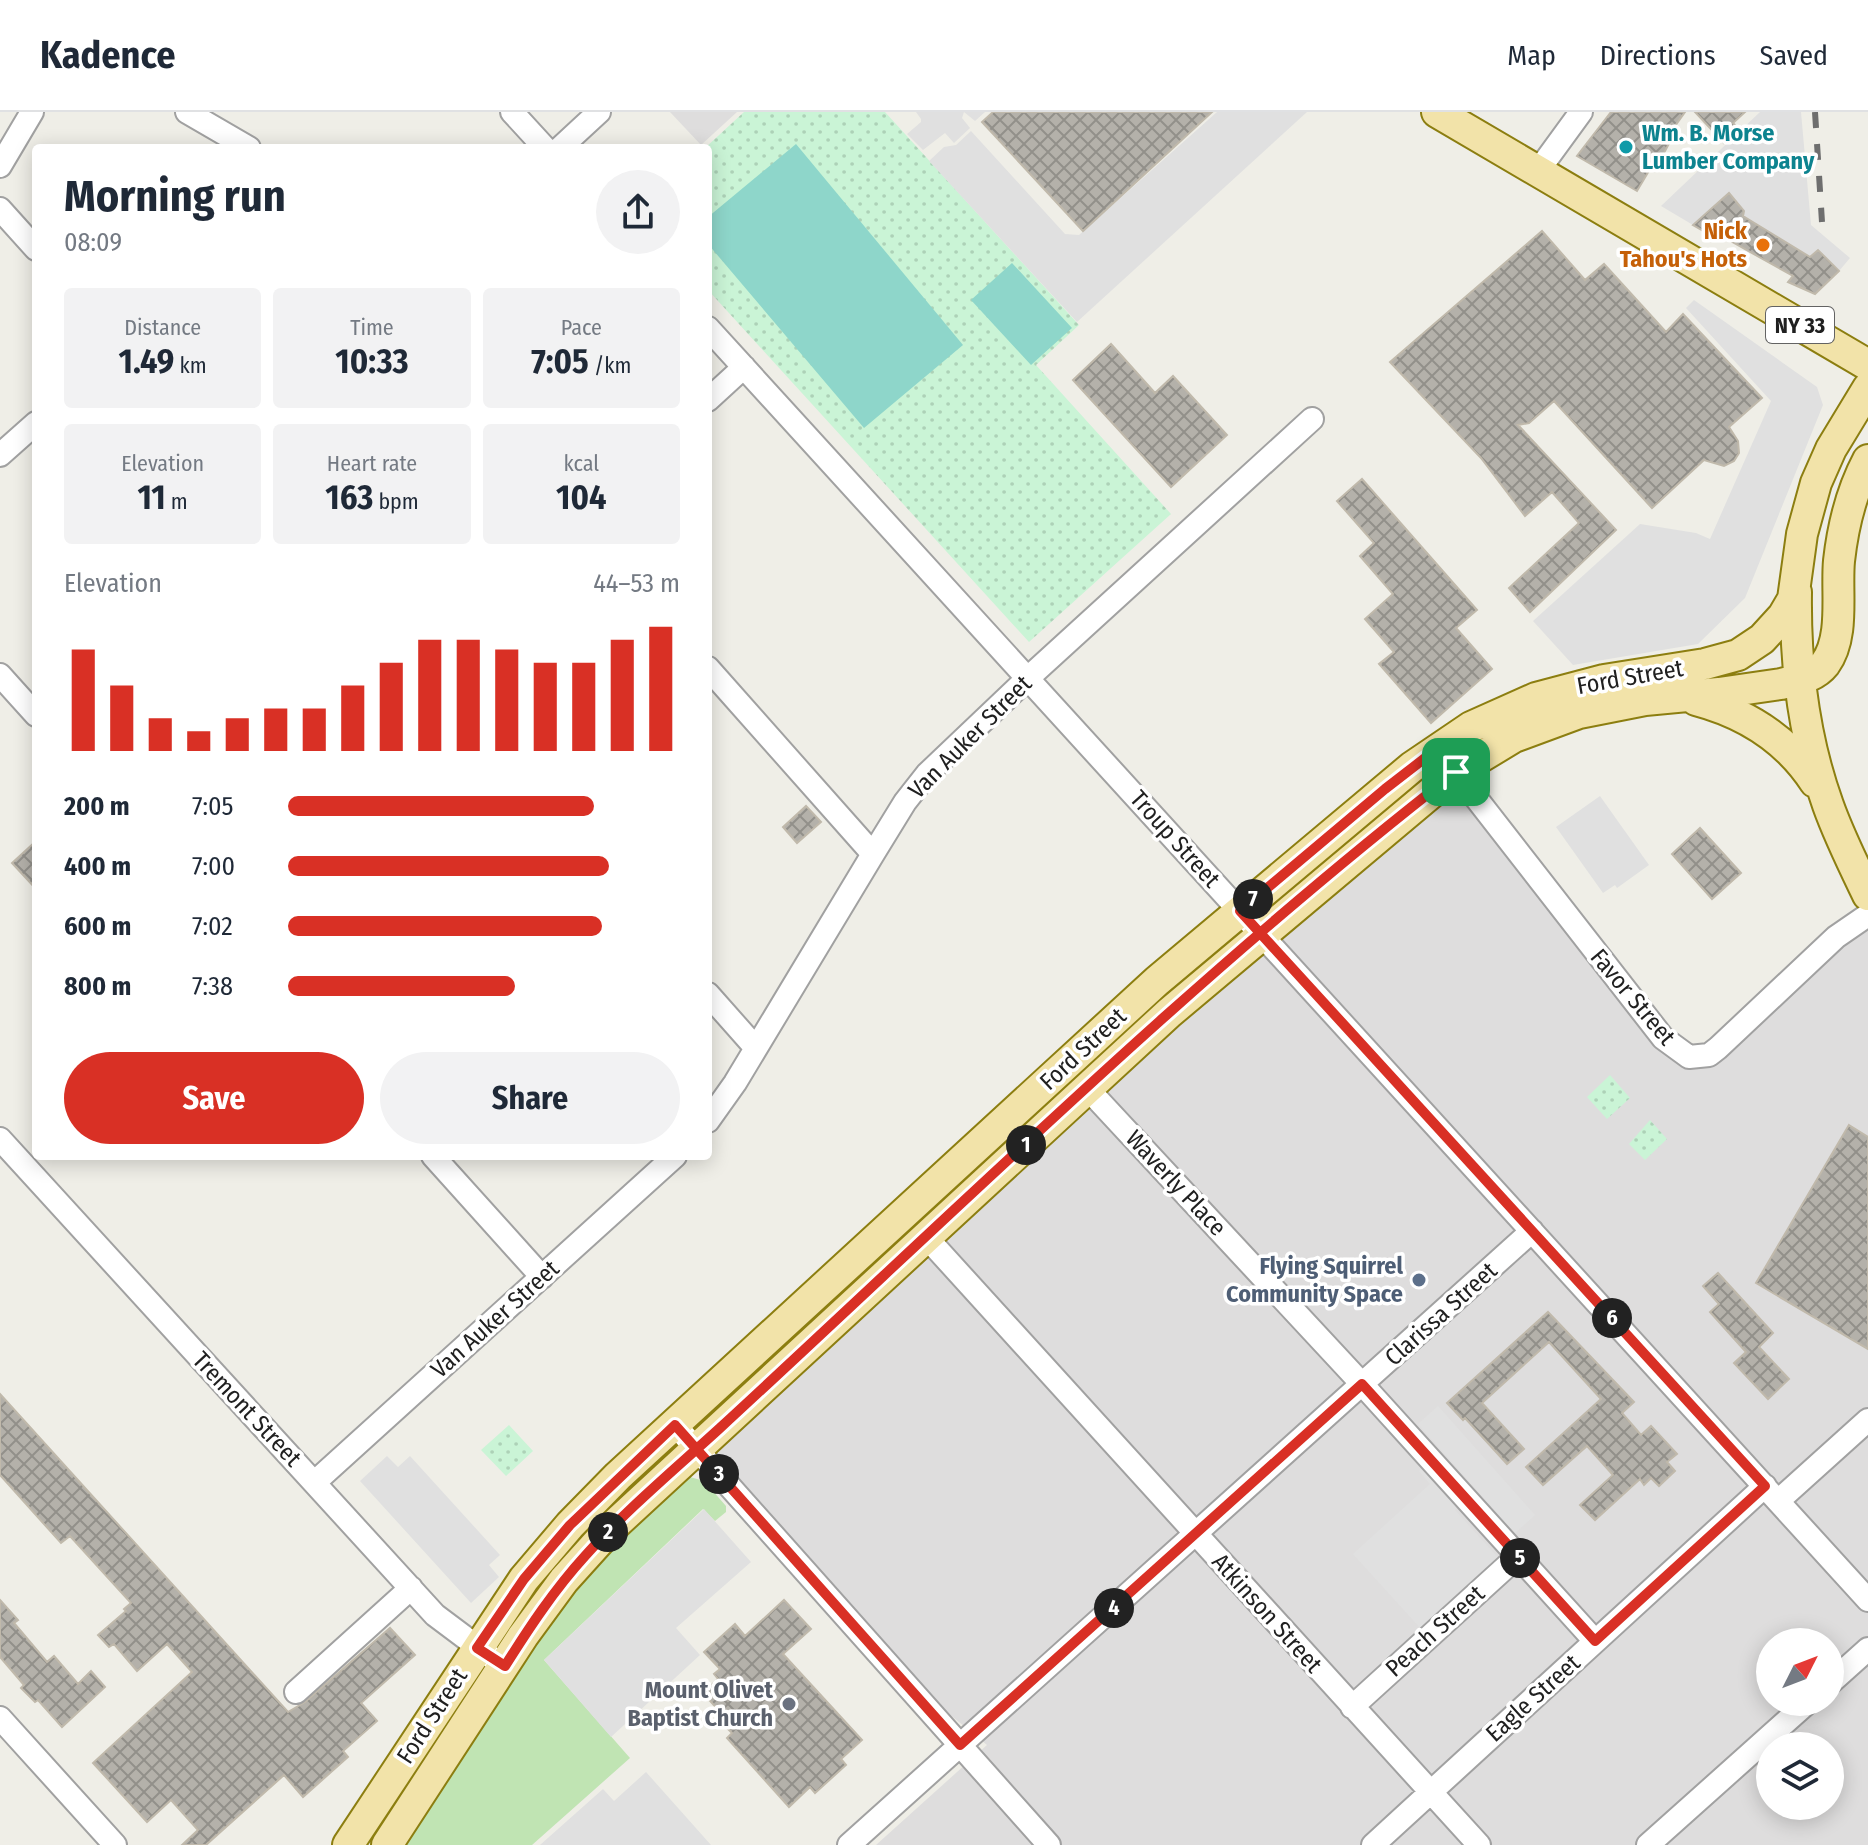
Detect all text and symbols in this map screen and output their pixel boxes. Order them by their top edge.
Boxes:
text: Kadence [40,32,176,78]
text: Map [1507,39,1556,72]
text: Directions [1600,39,1716,72]
text: Saved [1760,39,1828,72]
place label: Wm. B. Morse Lumber Company [1642,119,1815,175]
marker: Wm. B. Morse Lumber Company [1617,138,1635,156]
text: Morning run [64,170,286,223]
button: share [596,170,680,254]
place label: Nick Tahou's Hots [1620,217,1748,273]
text: 08:09 [64,227,122,258]
marker: Nick Tahou's Hots [1754,236,1772,254]
road number: NY 33 [1766,307,1834,343]
text: Distance [124,314,201,341]
text: Time [350,314,394,341]
text: Pace [561,314,602,341]
text: 1.49 [119,341,174,382]
text: 10:33 [335,341,409,382]
text: 7:05 [531,341,589,382]
text: km [174,352,207,379]
text: /km [589,352,631,379]
text: Elevation [121,450,204,477]
text: Heart rate [327,450,417,477]
text: kcal [564,450,599,477]
text: 11 [138,477,166,518]
text: 163 [325,477,373,518]
text: 104 [556,477,607,518]
text: m [166,488,188,515]
text: bpm [373,488,419,515]
text: Elevation [64,568,162,599]
text: 44–53 m [593,568,680,599]
street label: Ford Street [1575,654,1686,700]
street label: Van Auker Street [903,670,1037,804]
pin [1422,738,1490,806]
icon: arrive [1434,750,1478,794]
street label: Troup Street [1124,785,1226,893]
text: 200 m [64,791,130,822]
text: 7:05 [192,791,234,822]
text: 400 m [64,851,131,882]
text: 7:00 [192,851,235,882]
pin: 7 [1233,879,1273,919]
text: 7 [1248,885,1258,912]
text: 600 m [64,911,131,942]
text: 7:02 [192,911,233,942]
street label: Favor Street [1585,943,1681,1051]
text: 800 m [64,971,131,1002]
text: 7:38 [192,971,233,1002]
street label: Ford Street [1034,1002,1132,1096]
button: Save [64,1052,364,1144]
button: Share [380,1052,680,1144]
street label: Waverly Place [1120,1124,1232,1242]
pin: 1 [1006,1125,1046,1165]
text: 1 [1021,1131,1031,1158]
place label: Flying Squirrel Community Space [1226,1252,1403,1308]
street label: Van Auker Street [425,1254,565,1384]
street label: Clarissa Street [1379,1256,1503,1372]
marker: Flying Squirrel Community Space [1410,1271,1428,1289]
pin: 6 [1592,1298,1632,1338]
text: 6 [1606,1304,1618,1331]
street label: Tremont Street [187,1346,307,1472]
pin: 3 [699,1454,739,1494]
text: 3 [714,1460,724,1487]
pin: 2 [588,1512,628,1552]
text: 2 [603,1518,613,1545]
pin: 5 [1500,1538,1540,1578]
text: 5 [1515,1544,1525,1571]
street label: Atkinson Street [1206,1548,1328,1678]
street label: Peach Street [1380,1579,1490,1682]
pin: 4 [1094,1588,1134,1628]
text: 4 [1108,1594,1120,1621]
north arrow [1756,1628,1844,1716]
map controls [1756,1628,1844,1820]
street label: Eagle Street [1480,1649,1586,1747]
street label: Ford Street [391,1663,473,1769]
place label: Mount Olivet Baptist Church [627,1676,774,1732]
marker: Mount Olivet Baptist Church [780,1695,798,1713]
button: layers [1756,1732,1844,1820]

